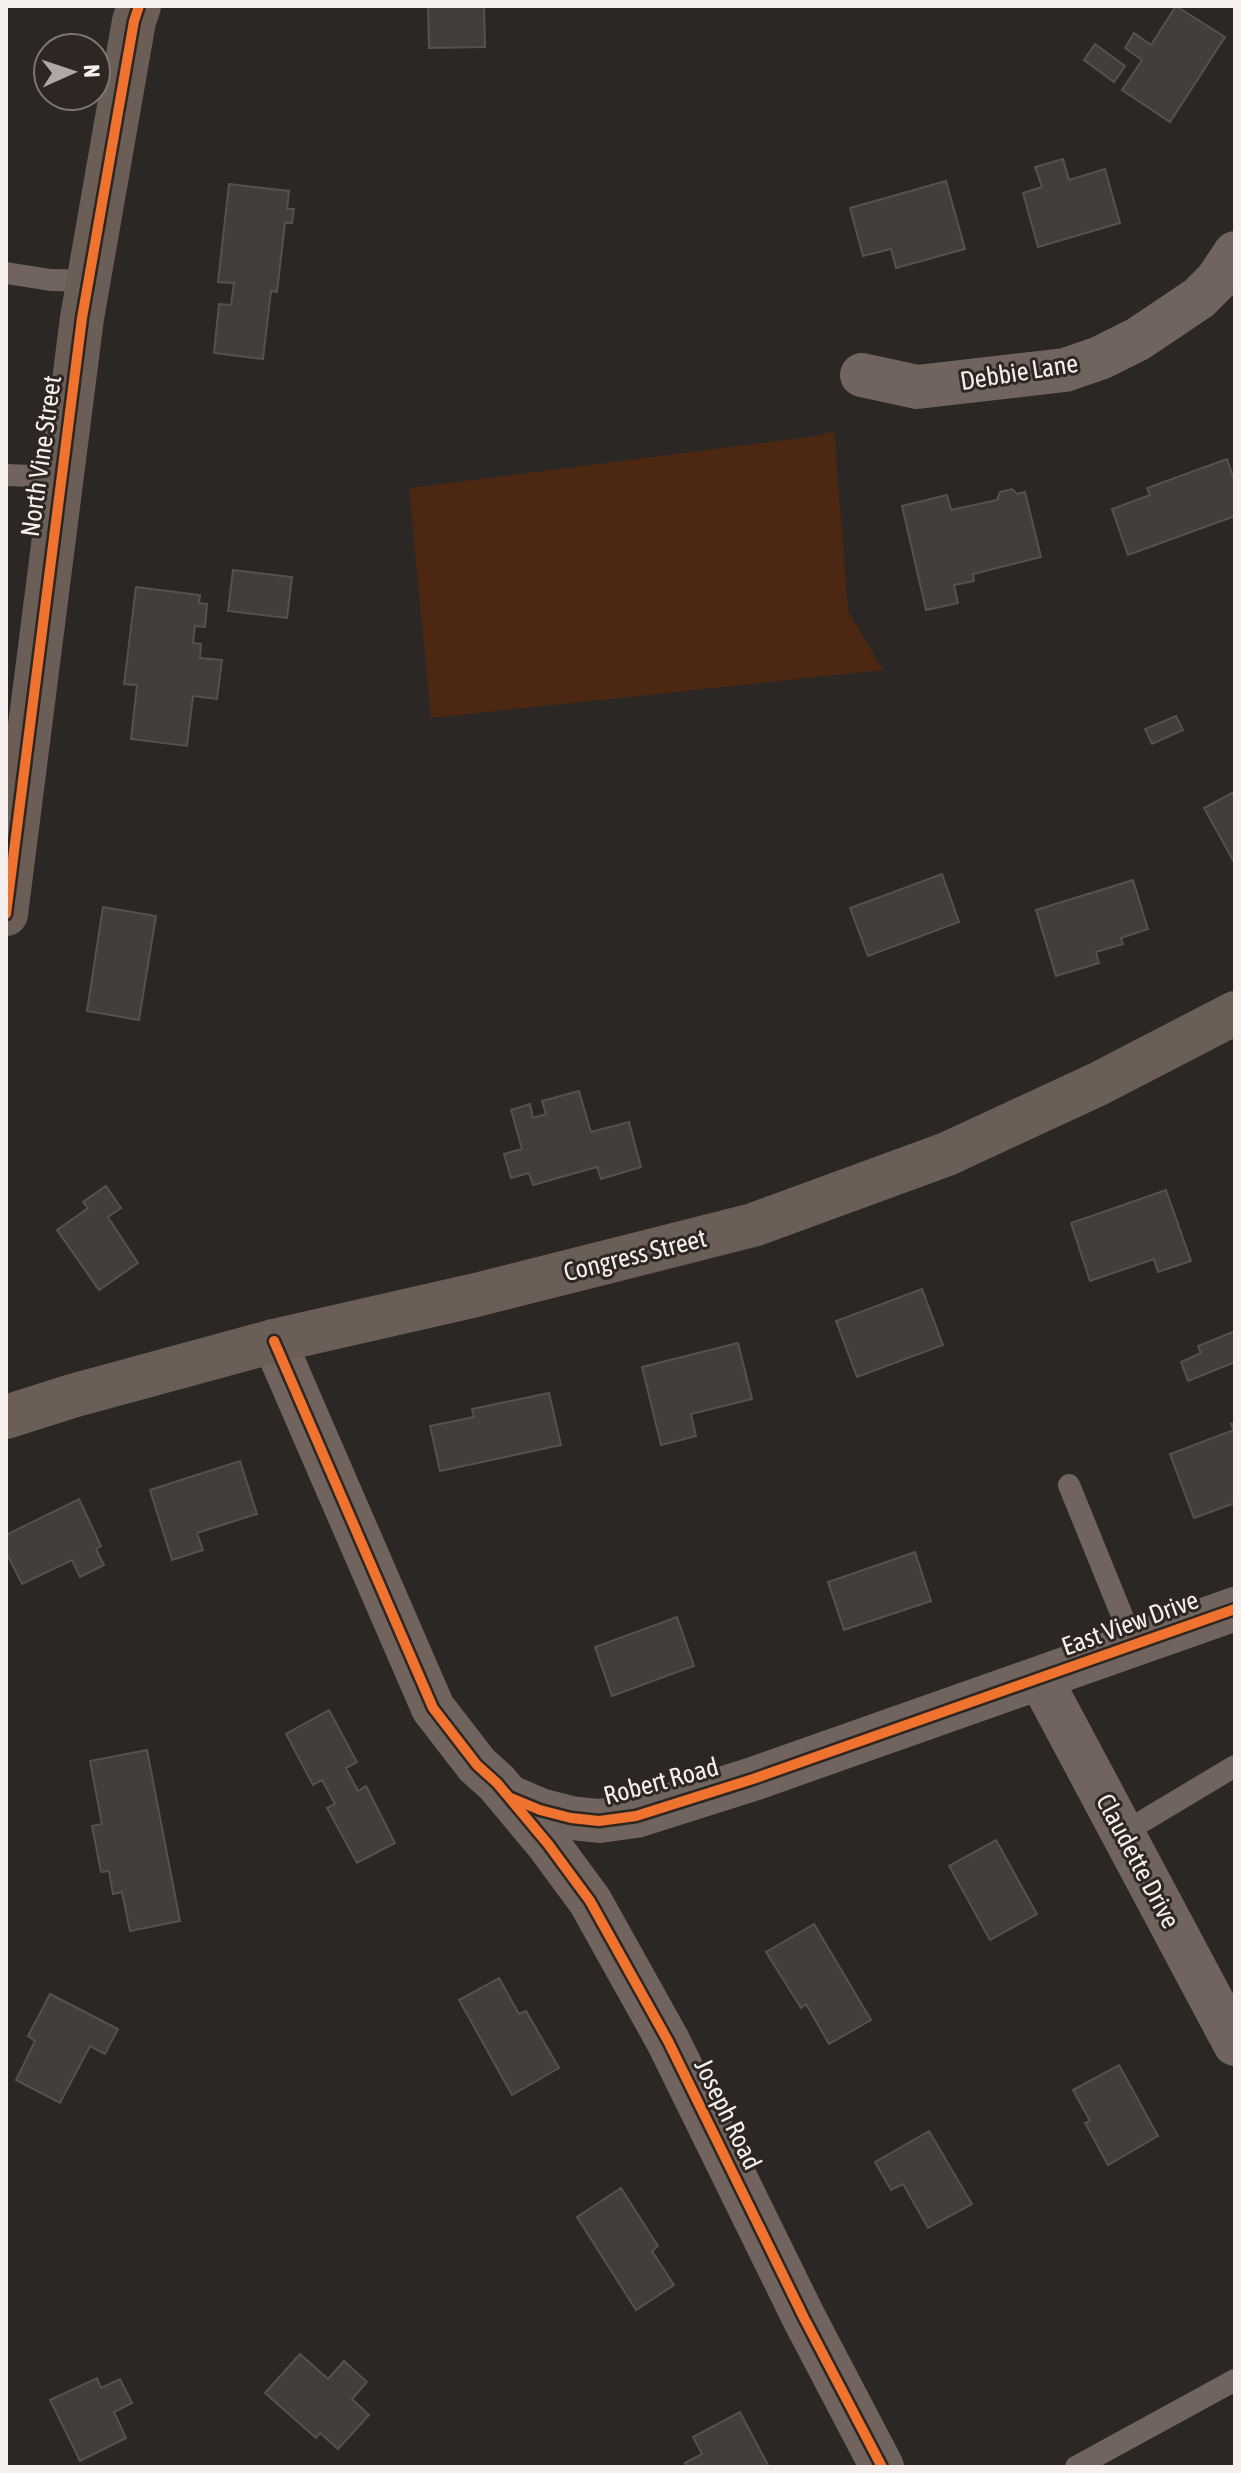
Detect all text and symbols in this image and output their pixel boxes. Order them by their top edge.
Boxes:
north arrow [32,32,112,112]
text: N [79,64,105,78]
street label: Debbie Lane [958,348,1080,396]
street label: North Vine Street [15,374,67,538]
street label: Congress Street [560,1223,710,1287]
street label: East View Drive [1058,1584,1202,1662]
street label: Robert Road [600,1751,722,1811]
street label: Claudette Drive [1090,1789,1186,1933]
street label: Joseph Road [688,2054,768,2174]

